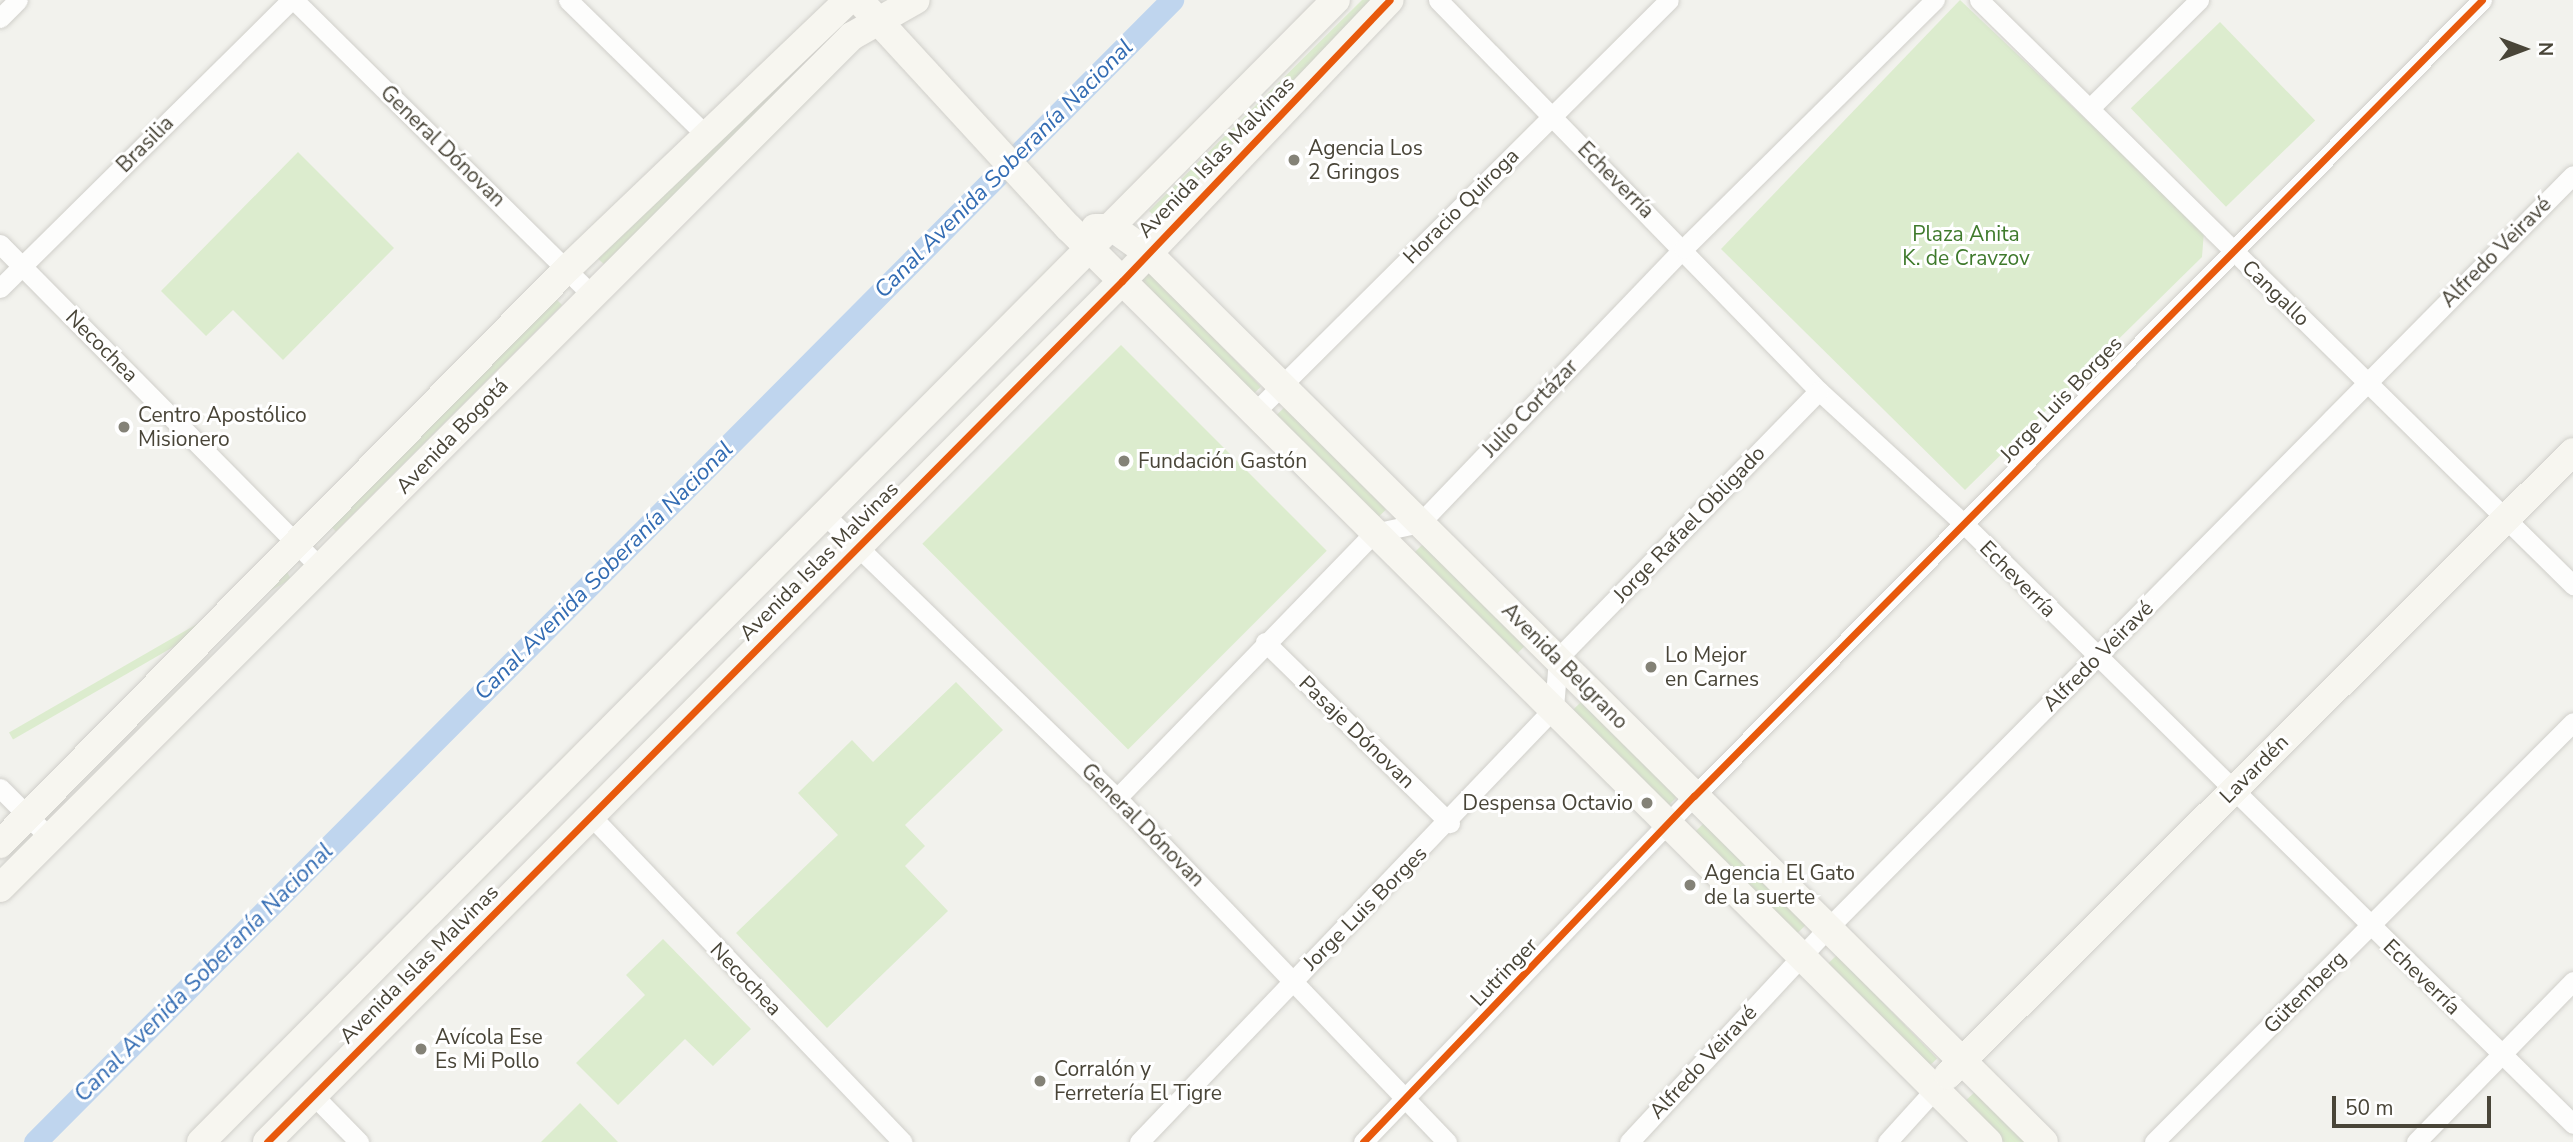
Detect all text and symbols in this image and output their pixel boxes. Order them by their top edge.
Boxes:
north arrow [2489,14,2559,84]
water label: Canal Avenida Soberanía Nacional [869,34,1139,304]
text: N [2532,42,2558,56]
street label: Avenida Islas Malvinas [1132,71,1300,243]
street label: General Dónovan [375,80,511,212]
street label: Brasilia [111,110,179,178]
place label: Agencia Los 2 Gringos [1308,135,1423,185]
street label: Echeverría [1573,137,1659,223]
street label: Horacio Quiroga [1398,143,1524,269]
marker: Agencia Los 2 Gringos [1286,152,1302,168]
street label: Alfredo Veiravé [2436,192,2556,312]
park label: Plaza Anita K. de Cravzov [1902,221,2030,271]
street label: Cangallo [2237,255,2315,331]
street label: Necochea [61,305,143,387]
street label: Jorge Luis Borges [1995,331,2127,467]
street label: Julio Cortázar [1477,354,1583,462]
street label: Avenida Bogotá [391,373,513,499]
place label: Centro Apostólico Misionero [138,402,307,452]
marker: Centro Apostólico Misionero [116,419,132,435]
water label: Canal Avenida Soberanía Nacional [469,436,739,706]
street label: Jorge Rafael Obligado [1608,441,1770,607]
place label: Fundación Gastón [1138,448,1307,474]
marker: Fundación Gastón [1116,453,1132,469]
street label: Avenida Islas Malvinas [734,476,904,646]
street label: Echeverría [1975,536,2061,622]
street label: Alfredo Veiravé [2038,596,2158,716]
street label: Avenida Belgrano [1497,598,1633,734]
place label: Lo Mejor en Carnes [1665,642,1759,692]
marker: Lo Mejor en Carnes [1643,659,1659,675]
street label: Pasaje Dónovan [1294,670,1420,794]
street label: Lavardén [2214,729,2294,809]
street label: General Dónovan [1076,758,1210,892]
place label: Despensa Octavio [1463,790,1633,816]
marker: Despensa Octavio [1639,795,1655,811]
water label: Canal Avenida Soberanía Nacional [69,838,339,1108]
street label: Jorge Luis Borges [1298,841,1432,975]
place label: Agencia El Gato de la suerte [1704,860,1855,910]
marker: Agencia El Gato de la suerte [1682,877,1698,893]
street label: Avenida Islas Malvinas [334,879,504,1049]
street label: Lutringer [1465,932,1543,1012]
street label: Echeverría [2378,934,2466,1020]
street label: Necochea [705,937,787,1021]
street label: Gütemberg [2258,945,2352,1039]
street label: Alfredo Veiravé [1644,1000,1762,1124]
place label: Avícola Ese Es Mi Pollo [435,1024,543,1074]
marker: Avícola Ese Es Mi Pollo [413,1041,429,1057]
place label: Corralón y Ferretería El Tigre [1054,1056,1222,1106]
marker: Corralón y Ferretería El Tigre [1032,1073,1048,1089]
scale bar [2335,1082,2494,1126]
text: 50 m [2345,1094,2394,1122]

